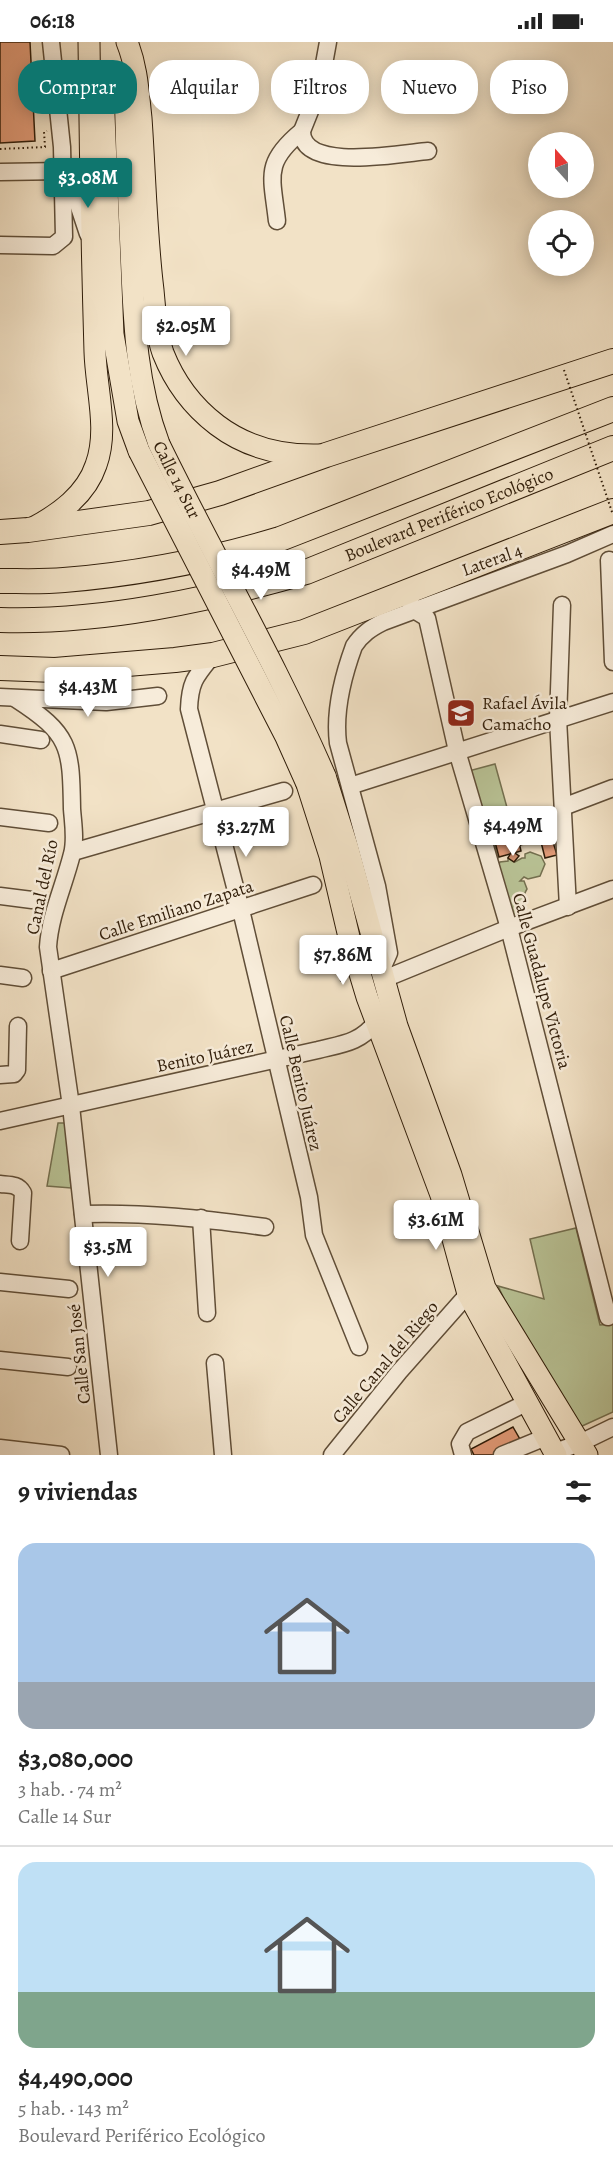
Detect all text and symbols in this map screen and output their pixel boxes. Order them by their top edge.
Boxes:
text: 06:18 [30,6,75,36]
chip: Comprar [18,60,137,114]
chip: Alquilar [149,60,259,114]
chip: Filtros [271,60,369,114]
chip: Nuevo [381,60,478,114]
chip: Piso [490,60,568,114]
north arrow [528,132,594,198]
map controls [528,132,594,276]
pin: $3.08M [39,158,137,209]
text: $3.08M [58,164,118,191]
button: locate [528,210,594,276]
pin: $2.05M [137,306,235,357]
text: $2.05M [156,312,216,339]
street label: Calle 14 Sur [147,437,207,523]
street label: Boulevard Periférico Ecológico [341,461,557,567]
street label: Lateral 4 [458,538,526,582]
pin: $4.49M [212,550,310,601]
text: $4.49M [231,556,291,583]
pin: $4.43M [39,667,137,718]
text: $4.43M [58,673,118,700]
place label: Rafael Ávila Camacho [482,691,568,736]
school or university icon: Rafael Ávila Camacho [445,697,477,729]
pin: $4.49M [464,806,562,857]
pin: $3.27M [197,807,295,858]
text: $4.49M [483,812,543,839]
text: $3.27M [217,813,275,840]
street label: Canal del Río [20,837,64,937]
street label: Calle Emiliano Zapata [96,873,257,946]
street label: Calle Guadalupe Victoria [507,890,577,1072]
pin: $7.86M [294,935,392,986]
text: $7.86M [313,941,373,968]
street label: Calle Benito Juárez [274,1013,328,1153]
street label: Benito Juárez [154,1034,256,1078]
pin: $3.61M [387,1200,485,1251]
text: $3.61M [408,1206,464,1233]
pin: $3.5M [66,1227,150,1278]
text: $3.5M [84,1233,132,1260]
street label: Calle Canal del Riego [327,1296,444,1428]
street label: Calle San José [62,1303,96,1405]
text: 9 viviendas [18,1474,138,1509]
icon: filters [562,1475,595,1508]
icon: home [253,1582,361,1690]
text: $3,080,000 [18,1741,133,1776]
text: 3 hab. · 74 m² [18,1776,122,1803]
text: Calle 14 Sur [18,1803,111,1830]
icon: home [253,1901,361,2009]
text: $4,490,000 [18,2060,133,2095]
text: 5 hab. · 143 m² [18,2095,129,2122]
text: Boulevard Periférico Ecológico [18,2122,266,2149]

